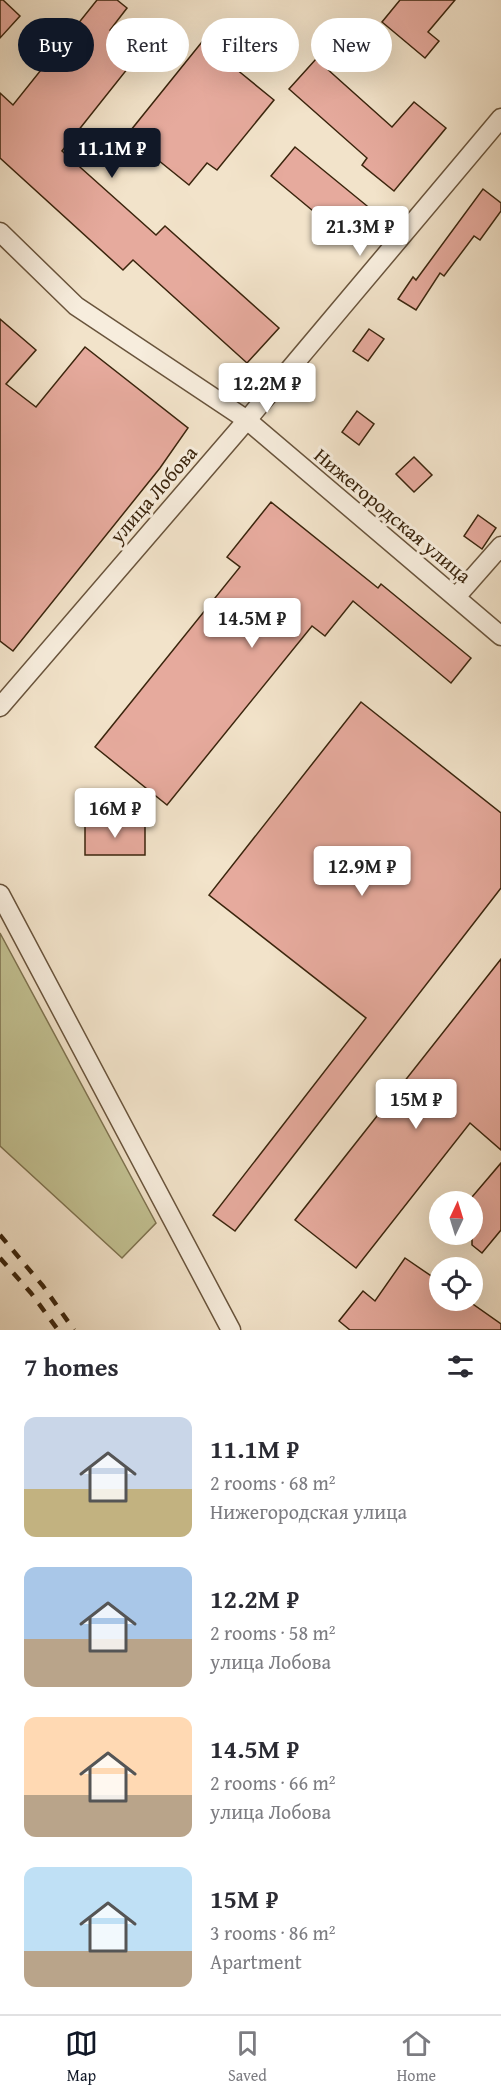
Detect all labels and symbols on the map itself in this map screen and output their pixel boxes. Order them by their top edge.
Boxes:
pin: 11.1M ₽ [57,128,167,179]
pin: 21.3M ₽ [305,206,415,257]
pin: 12.2M ₽ [212,363,322,414]
street label: улица Лобова [102,438,204,550]
street label: Нижегородская улица [308,441,478,590]
pin: 14.5M ₽ [197,598,307,649]
pin: 16M ₽ [73,788,157,839]
pin: 12.9M ₽ [307,846,417,897]
pin: 15M ₽ [374,1079,458,1130]
north arrow [429,1191,483,1245]

